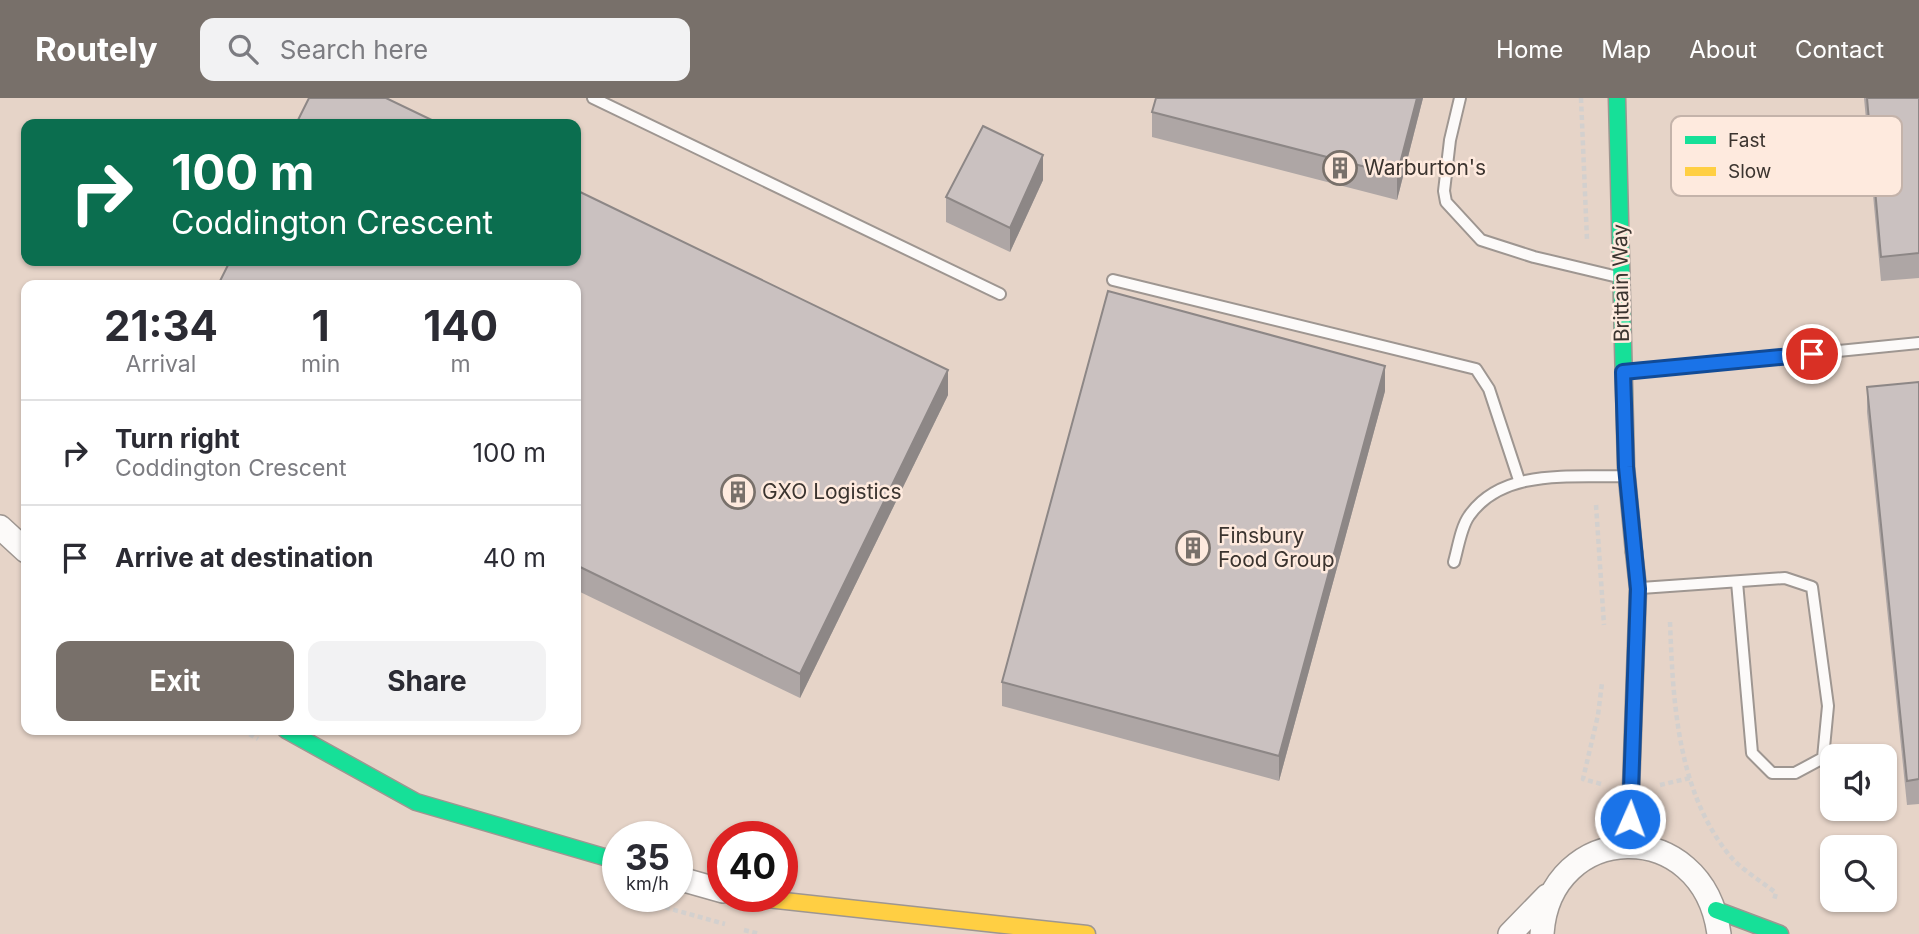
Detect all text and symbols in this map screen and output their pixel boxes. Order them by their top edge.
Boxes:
search box [200,18,690,81]
text: Routely [35,29,158,69]
icon: search [224,30,262,68]
text: Search here [280,34,428,65]
text: Home [1496,35,1563,64]
text: Map [1601,35,1651,64]
text: About [1689,35,1757,64]
text: Contact [1795,35,1884,64]
legend [1671,116,1902,196]
text: Fast [1728,129,1766,152]
text: 100 m [171,143,315,202]
icon: right [56,147,147,238]
building icon: Warburton's [1321,149,1359,187]
place label: Warburton's [1364,155,1486,180]
text: Slow [1728,160,1771,183]
text: Coddington Crescent [171,203,493,242]
street label: Brittain Way [1607,223,1634,342]
text: 21:34 [104,300,218,351]
text: 1 [312,300,330,351]
text: 140 [423,300,498,351]
pin [1782,324,1842,384]
icon: arrive [1793,335,1831,373]
text: Arrival [126,350,196,378]
text: min [301,350,340,378]
text: m [451,350,471,378]
text: Turn right [115,423,240,454]
icon: right [56,434,94,472]
text: 100 m [473,437,546,468]
text: Coddington Crescent [115,454,346,482]
building icon: GXO Logistics [719,473,757,511]
place label: GXO Logistics [762,479,902,504]
place label: Finsbury Food Group [1218,523,1335,572]
building icon: Finsbury Food Group [1174,529,1212,567]
icon: arrive [56,539,94,577]
text: Arrive at destination [115,542,374,573]
text: 40 m [483,542,546,573]
button: Exit [56,641,294,721]
button: Share [308,641,546,721]
map controls [1820,744,1897,912]
button: sound [1820,744,1897,821]
position arrow [1593,782,1667,856]
speed limit sign: 40 [707,821,798,912]
button: search [1820,835,1897,912]
text: 35 [625,836,670,878]
text: km/h [626,873,669,894]

